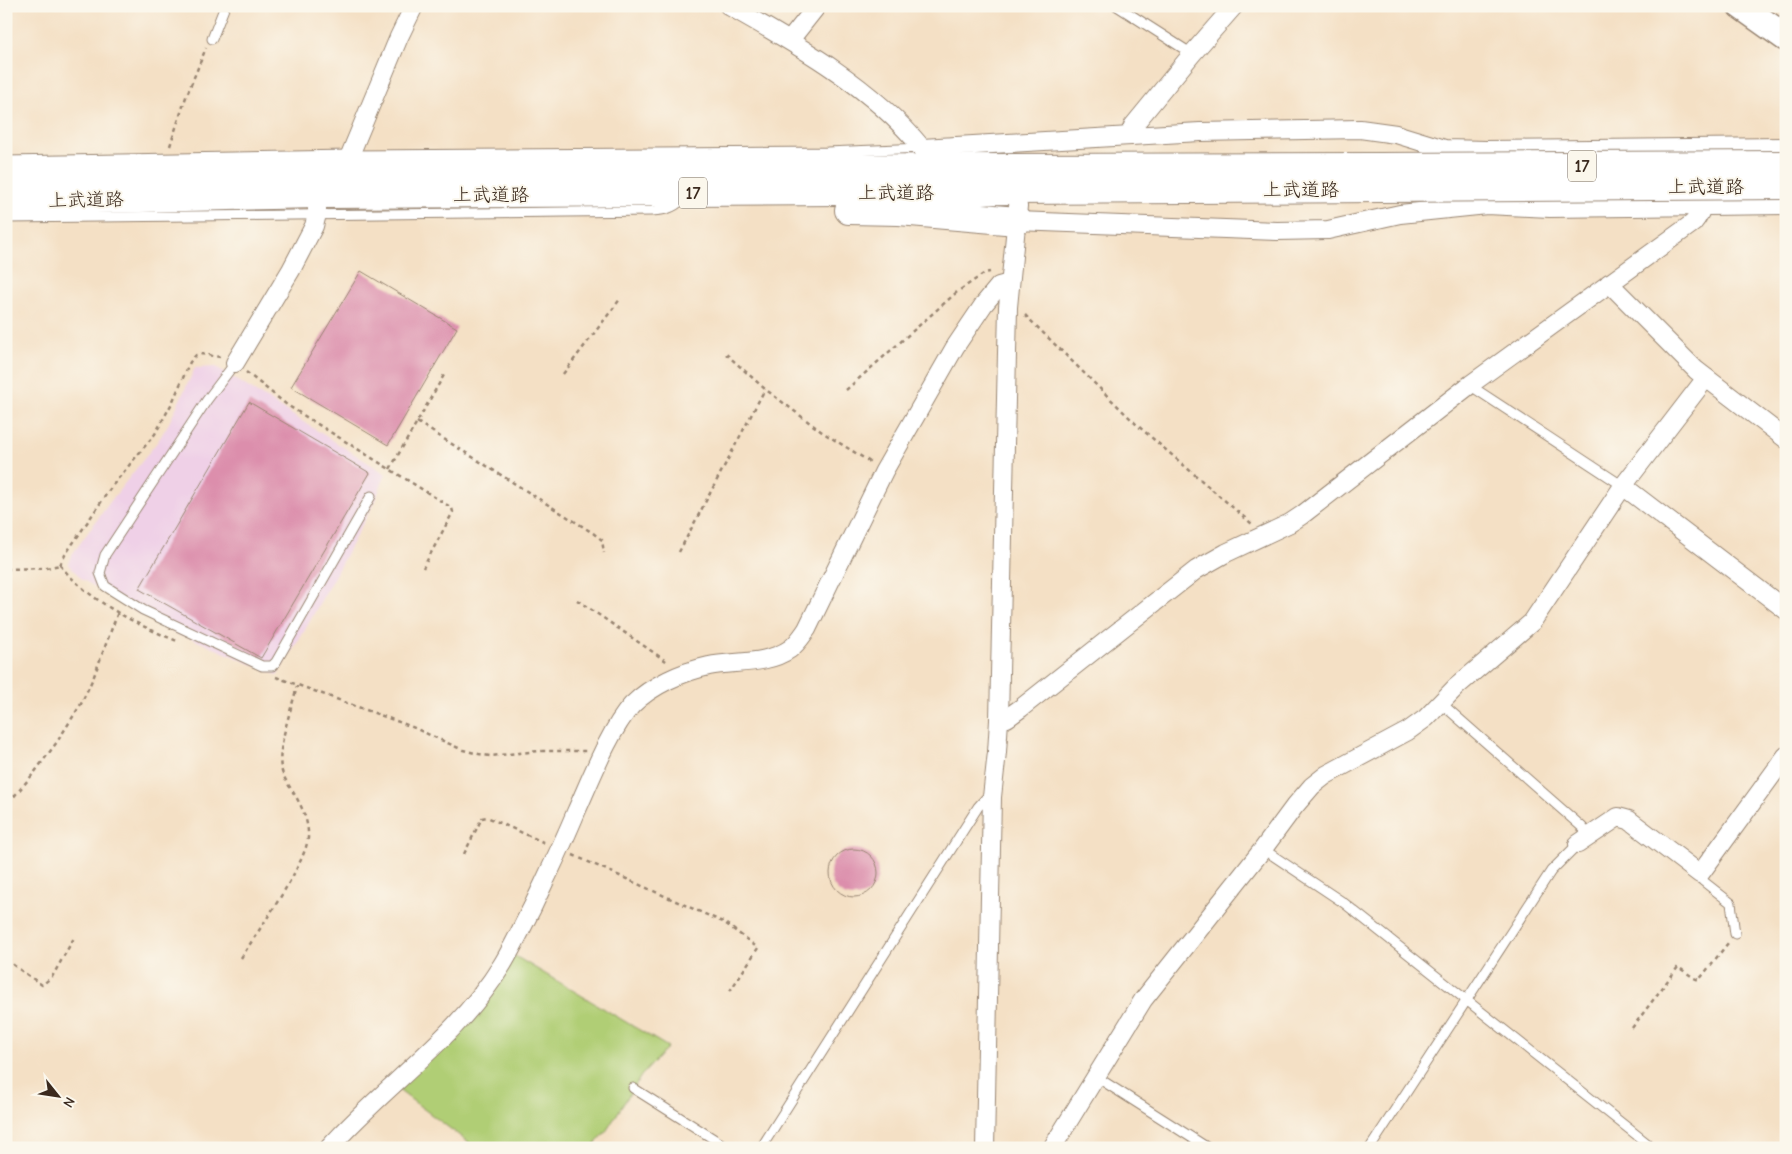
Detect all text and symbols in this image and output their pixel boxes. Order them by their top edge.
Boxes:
road number: 17 [1568,150,1596,182]
street label: 上武道路 [1668,176,1744,198]
road number: 17 [679,178,707,208]
street label: 上武道路 [1263,179,1339,201]
street label: 上武道路 [858,182,934,204]
street label: 上武道路 [453,184,529,206]
street label: 上武道路 [48,188,124,212]
north arrow [32,1072,82,1122]
text: N [59,1094,78,1110]

